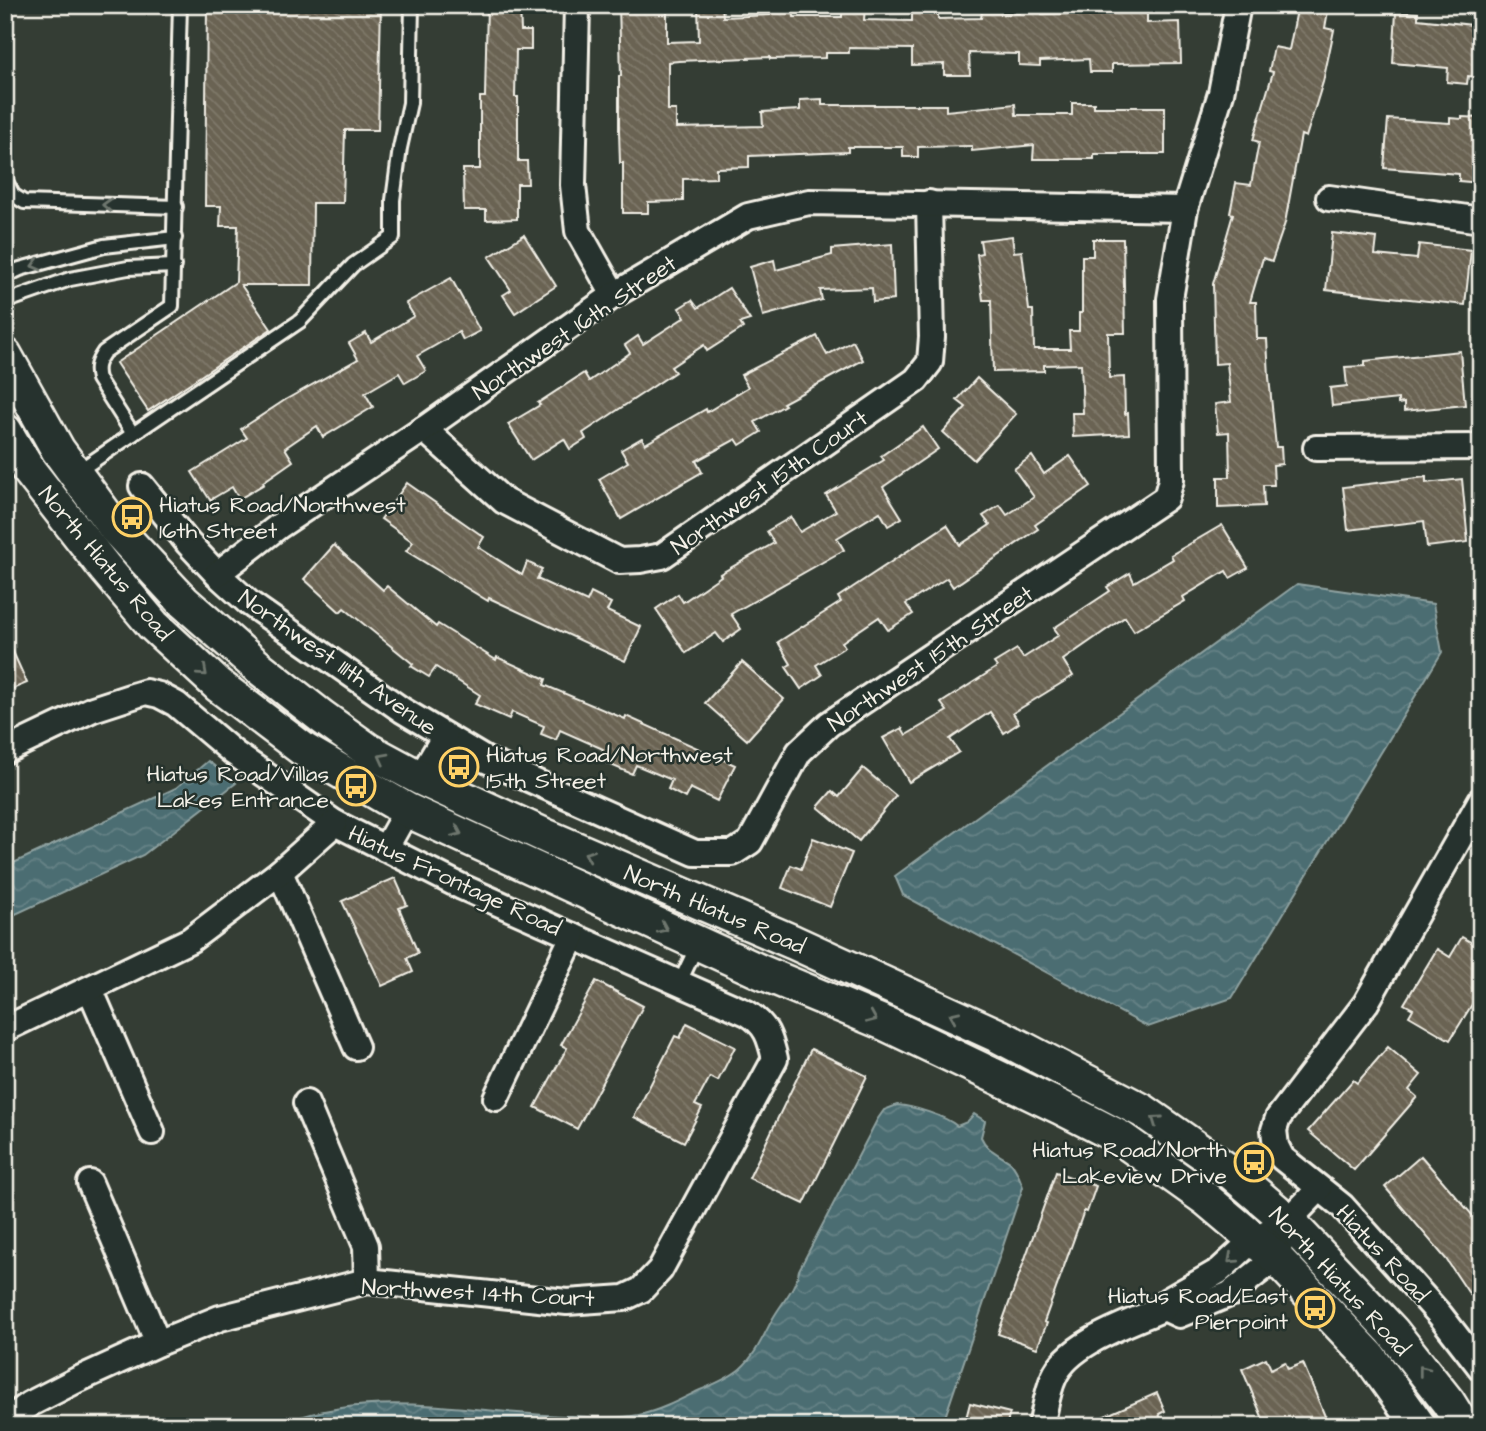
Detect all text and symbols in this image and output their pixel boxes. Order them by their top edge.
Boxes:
one-way arrow [102,197,113,212]
street label: Northwest 16th Street [466,247,684,408]
one-way arrow [30,257,42,271]
street label: Northwest 15th Court [665,402,875,563]
street label: North Hiatus Road [31,479,180,648]
place label: Hiatus Road/Northwest 16th Street [159,489,406,547]
bus stop icon: Hiatus Road/Northwest 16th Street [111,496,153,538]
street label: Northwest 15th Street [821,578,1040,740]
street label: Northwest 111th Avenue [232,582,443,743]
one-way arrow [195,663,208,676]
place label: Hiatus Road/Northwest 15th Street [486,739,733,797]
bus stop icon: Hiatus Road/Northwest 15th Street [438,746,480,788]
one-way arrow [378,753,391,767]
place label: Hiatus Road/Villas Lakes Entrance [146,758,329,816]
bus stop icon: Hiatus Road/Villas Lakes Entrance [335,765,377,807]
street label: Hiatus Frontage Road [343,818,566,945]
one-way arrow [449,824,462,838]
one-way arrow [584,849,596,863]
street label: North Hiatus Road [619,857,810,963]
one-way arrow [656,920,668,934]
one-way arrow [864,1010,877,1024]
one-way arrow [949,1010,961,1024]
one-way arrow [1151,1116,1164,1128]
place label: Hiatus Road/North Lakeview Drive [1032,1134,1228,1192]
bus stop icon: Hiatus Road/North Lakeview Drive [1233,1141,1275,1183]
street label: Hiatus Road [1328,1198,1436,1310]
street label: North Hiatus Road [1262,1200,1417,1364]
one-way arrow [1227,1251,1240,1264]
street label: Northwest 14th Court [361,1271,596,1315]
place label: Hiatus Road/East Pierpoint [1108,1280,1289,1338]
bus stop icon: Hiatus Road/East Pierpoint [1294,1287,1336,1329]
one-way arrow [1419,1366,1431,1379]

